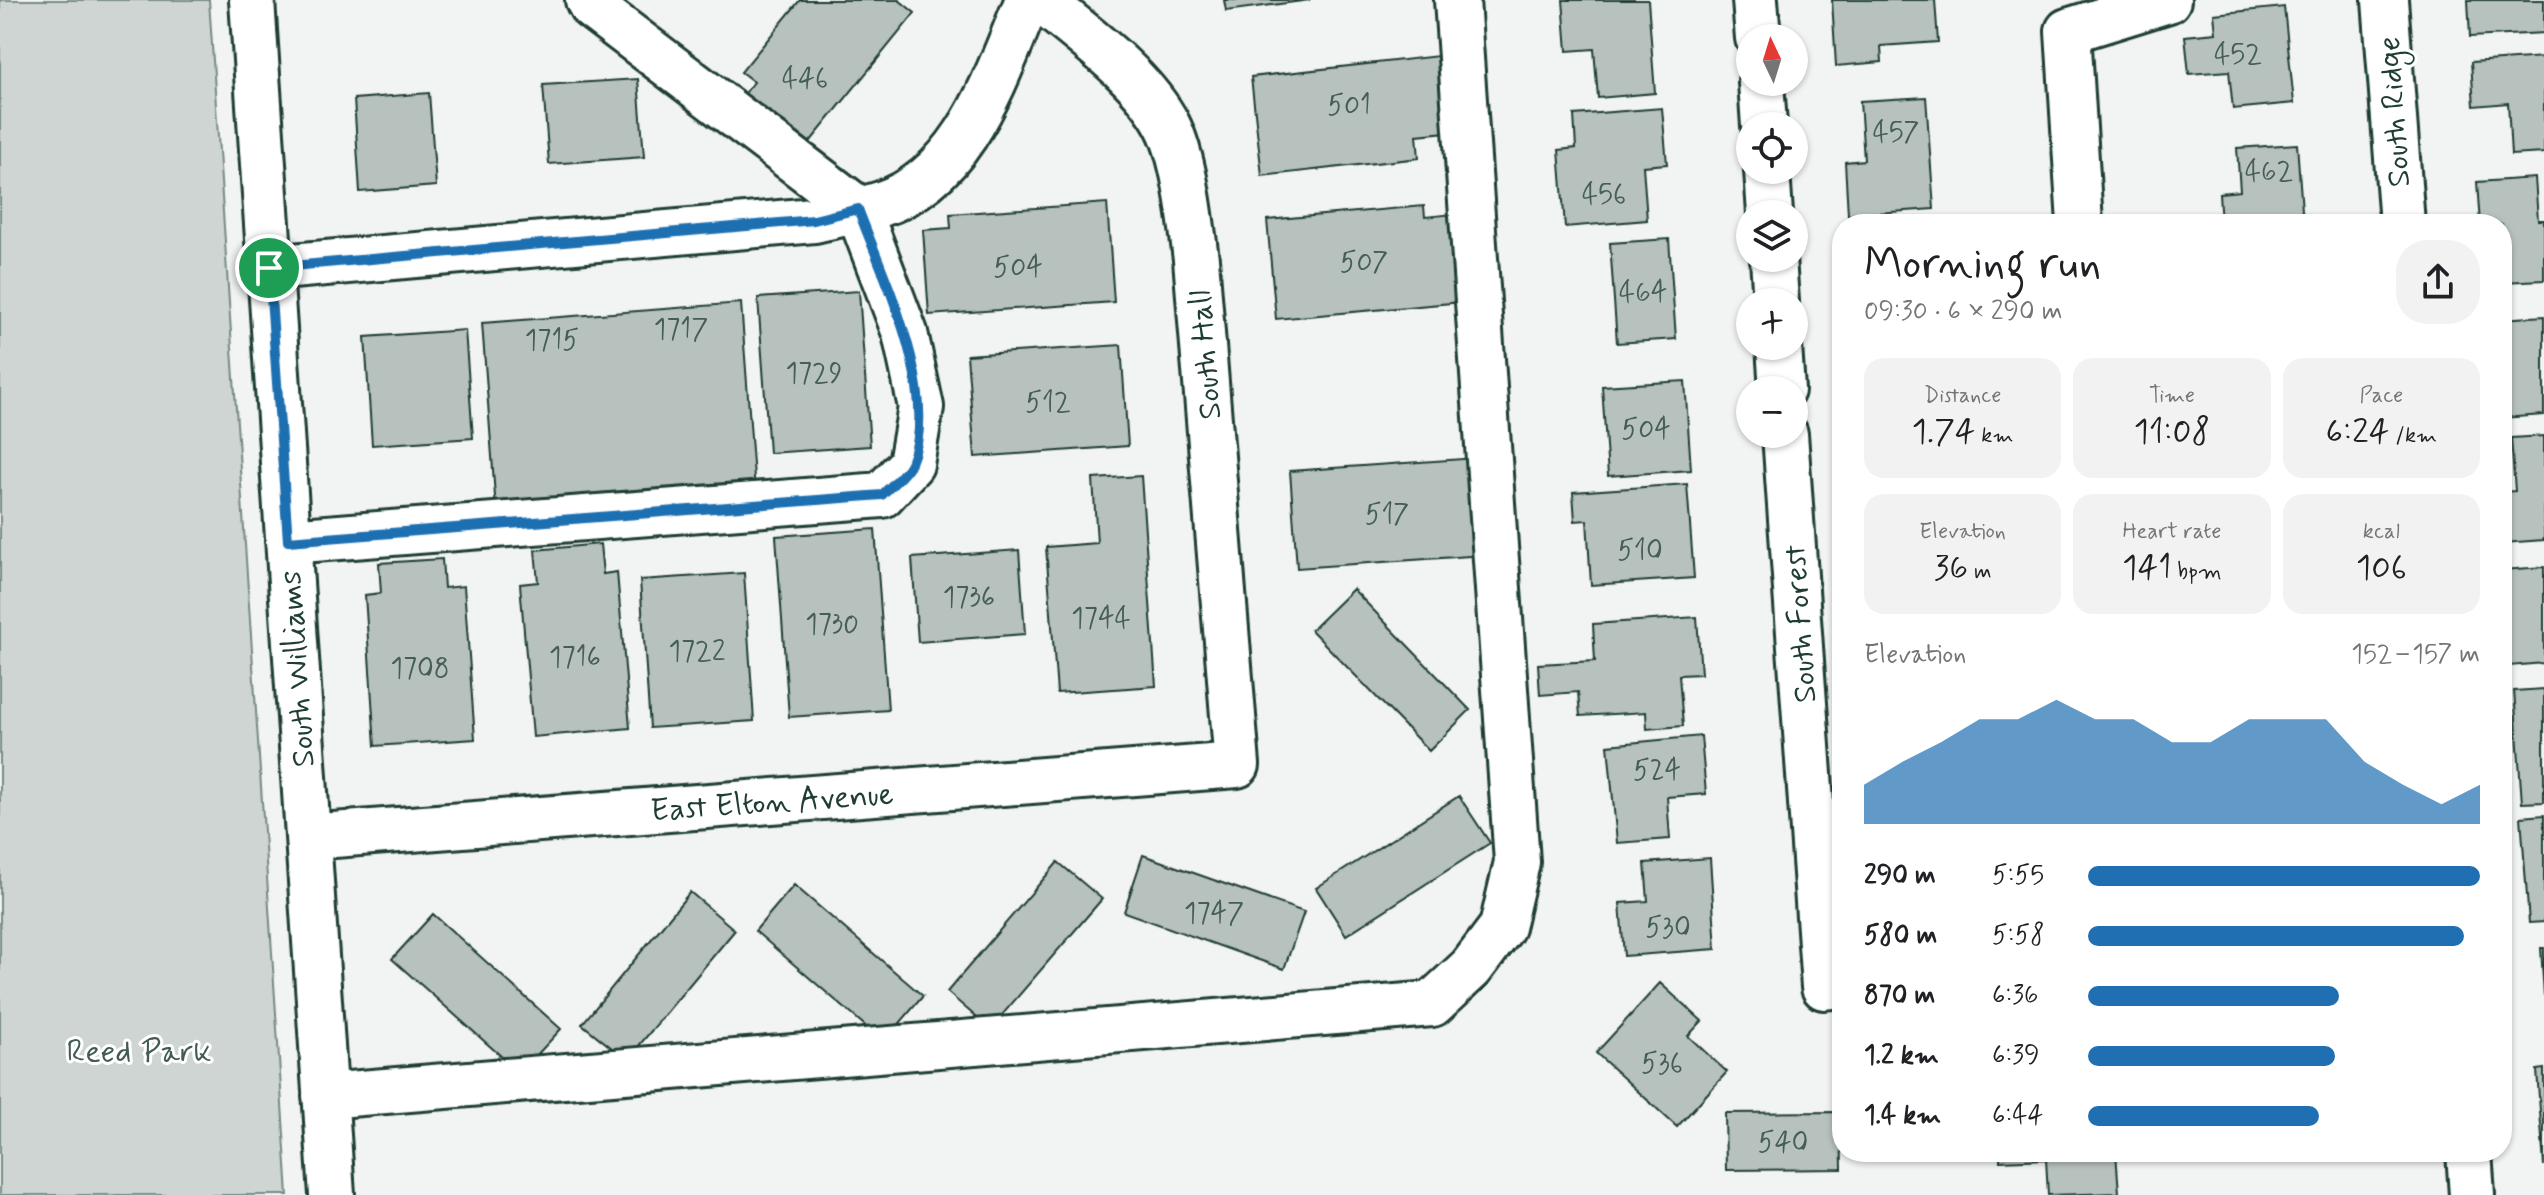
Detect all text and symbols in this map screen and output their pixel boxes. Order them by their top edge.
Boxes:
north arrow [1736,24,1808,96]
map controls [1736,24,1808,448]
street label: South Ridge [2369,35,2423,189]
house number: 452 [2214,37,2262,74]
house number: 446 [782,61,828,98]
house number: 501 [1327,88,1371,125]
button: locate [1736,112,1808,184]
house number: 457 [1873,115,1919,152]
house number: 462 [2245,154,2293,191]
house number: 456 [1582,177,1626,214]
button: layers [1736,200,1808,272]
pin [235,234,303,302]
text: Morning run [1864,236,2101,294]
button: share [2396,240,2480,324]
house number: 507 [1340,245,1388,282]
icon: arrive [247,246,291,290]
house number: 504 [993,250,1043,287]
house number: 464 [1619,275,1667,312]
street label: South Hall [1179,288,1233,421]
button: + [1736,288,1808,360]
text: 09:30 · 6 × 290 m [1864,295,2062,329]
house number: 1717 [654,312,708,349]
house number: 1715 [525,323,579,360]
house number: 1729 [785,356,843,393]
button: − [1736,376,1808,448]
text: Distance [1924,382,2001,410]
text: Time [2149,382,2195,410]
text: Pace [2359,382,2403,410]
house number: 512 [1025,385,1071,422]
text: 1.74 [1912,410,1975,455]
text: 11:08 [2134,410,2210,455]
text: 6:24 [2326,410,2389,455]
house number: 504 [1621,412,1671,449]
text: km [1975,422,2013,450]
text: /km [2389,422,2437,450]
house number: 517 [1365,497,1409,534]
text: Elevation [1919,518,2006,546]
text: Heart rate [2123,518,2221,546]
text: kcal [2363,518,2400,546]
house number: 510 [1617,533,1663,570]
street label: South Forest [1775,543,1827,704]
text: 36 [1934,546,1968,591]
text: 141 [2122,546,2171,591]
text: 106 [2356,546,2407,591]
text: m [1968,558,1991,586]
text: bpm [2171,558,2222,586]
street label: South Williams [270,569,326,769]
house number: 1736 [943,580,995,617]
house number: 1744 [1071,601,1131,638]
house number: 1730 [805,607,859,644]
house number: 1722 [668,634,726,671]
text: Elevation [1864,638,1966,672]
text: 152–157 m [2351,638,2480,672]
house number: 1716 [549,640,601,677]
house number: 1708 [390,651,450,688]
house number: 524 [1633,753,1681,790]
street label: East Elton Avenue [649,774,895,832]
text: 290 m [1864,859,1936,893]
text: 5:55 [1992,859,2044,893]
house number: 1747 [1184,896,1244,933]
house number: 530 [1645,910,1691,947]
text: 580 m [1864,919,1937,953]
text: 5:58 [1992,919,2044,953]
text: 870 m [1864,979,1935,1013]
text: 6:36 [1992,979,2038,1013]
park label: Reed Park [66,1031,212,1073]
text: 1.2 km [1864,1039,1939,1073]
text: 6:39 [1992,1039,2040,1073]
house number: 536 [1641,1046,1683,1083]
text: 1.4 km [1864,1099,1941,1133]
text: 6:44 [1992,1099,2043,1133]
house number: 540 [1758,1125,1808,1162]

